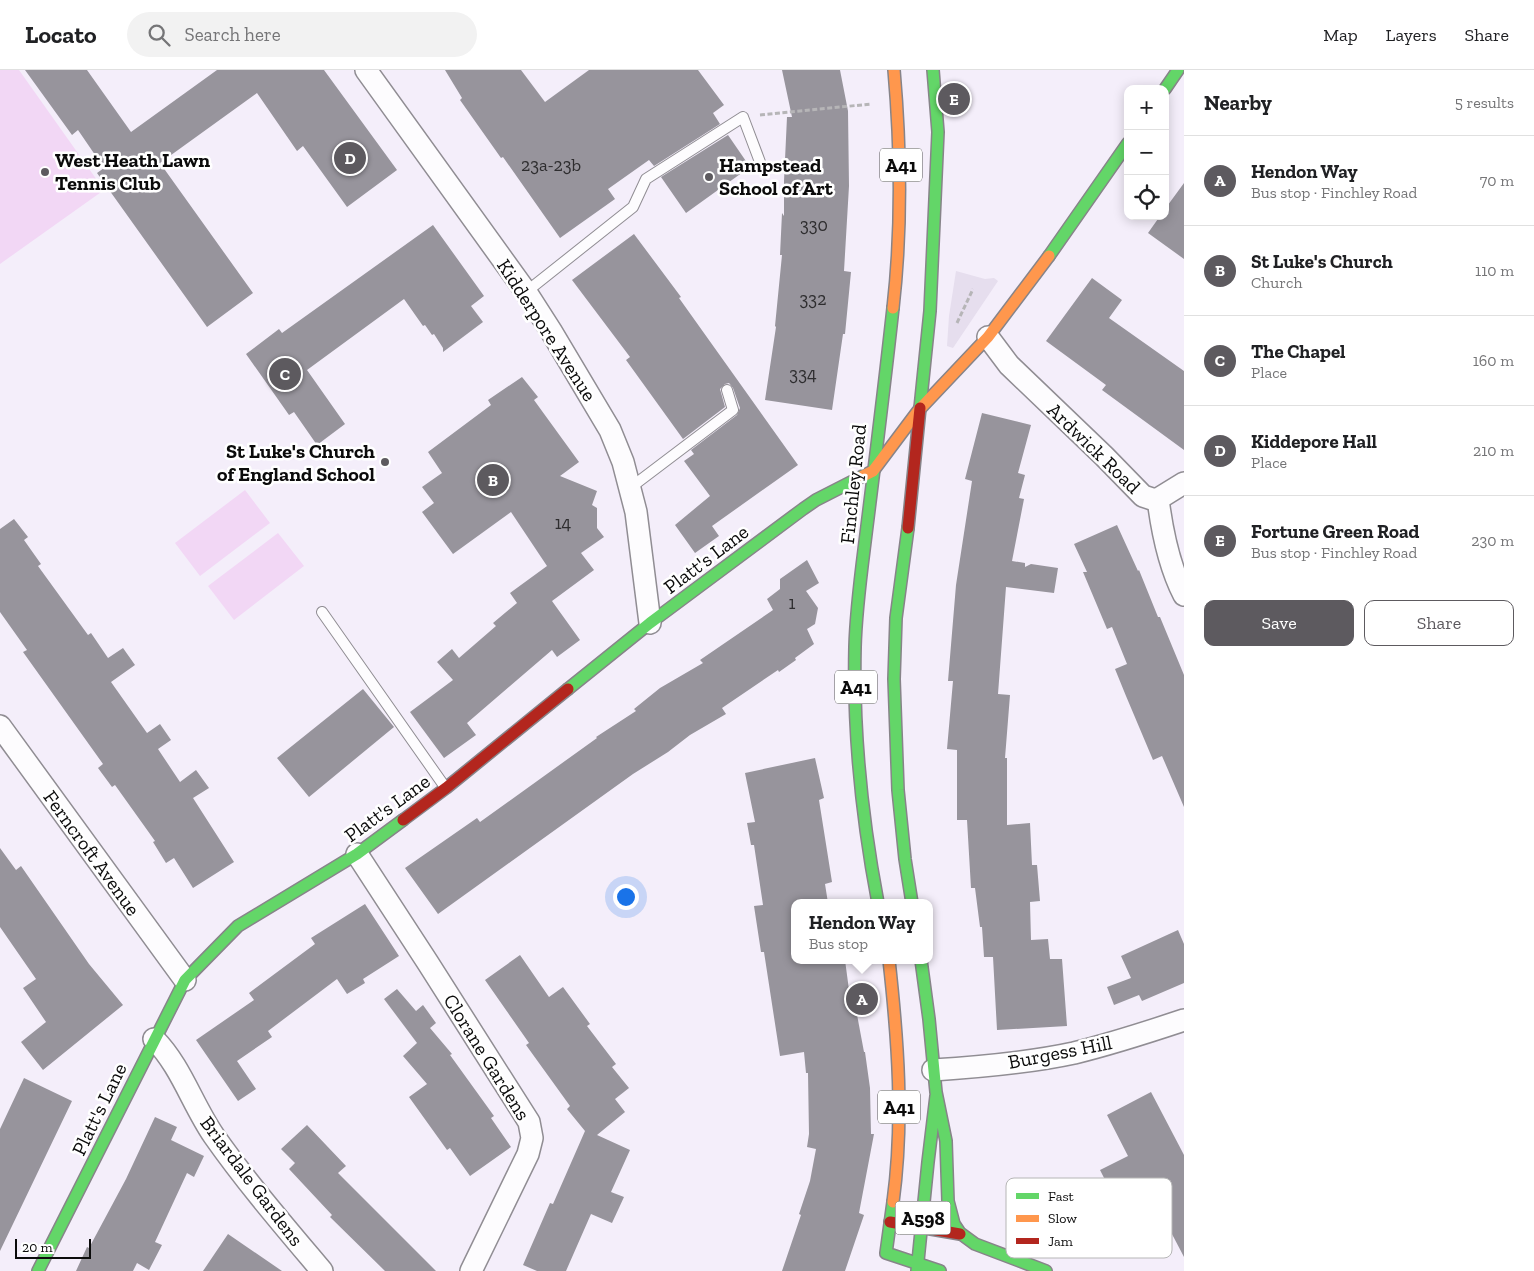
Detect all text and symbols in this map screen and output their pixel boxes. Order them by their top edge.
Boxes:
search box [127,12,477,57]
text: Locato [25,20,97,49]
icon: search [145,21,173,49]
text: Search here [185,23,281,46]
text: Map [1323,24,1358,46]
text: Layers [1386,24,1437,46]
text: Share [1465,24,1509,46]
pin: E [938,80,970,118]
map controls [1124,85,1169,220]
button: + [1124,85,1169,130]
text: Nearby [1204,90,1272,115]
text: 5 results [1455,93,1514,112]
button: − [1124,130,1169,175]
pin: D [334,139,366,177]
place label: West Heath Lawn Tennis Club [55,148,210,195]
road number: A41 [880,148,922,182]
place label: Hampstead School of Art [719,153,834,200]
house number: 23a-23b [521,154,581,176]
text: Hendon Way [1251,160,1358,183]
marker: West Heath Lawn Tennis Club [39,166,51,178]
marker: Hampstead School of Art [703,171,715,183]
text: A [1215,171,1226,190]
text: 70 m [1480,171,1514,190]
button: locate [1124,175,1169,220]
text: Bus stop · Finchley Road [1251,183,1417,202]
house number: 330 [800,214,828,236]
text: St Luke's Church [1251,250,1393,273]
street label: Kidderpore Avenue [492,254,602,406]
text: B [1215,261,1225,280]
text: 110 m [1475,261,1514,280]
text: Church [1251,273,1302,292]
house number: 332 [800,288,826,310]
text: The Chapel [1251,340,1345,363]
text: C [1215,351,1225,370]
text: 160 m [1473,351,1514,370]
pin: C [269,355,301,393]
house number: 334 [789,363,817,385]
text: Place [1251,363,1287,382]
street label: Ardwick Road [1042,398,1146,498]
street label: Finchley Road [835,423,871,545]
text: Kiddepore Hall [1251,430,1377,453]
place label: St Luke's Church of England School [217,439,375,486]
text: D [1214,441,1226,460]
text: 210 m [1473,441,1514,460]
text: Place [1251,453,1287,472]
marker: St Luke's Church of England School [379,456,391,468]
pin: B [477,461,509,499]
house number: 14 [555,512,572,534]
street label: Platt's Lane [659,519,753,599]
text: Fortune Green Road [1251,520,1419,543]
text: E [1215,531,1225,550]
text: 230 m [1471,531,1514,550]
text: Bus stop · Finchley Road [1251,543,1417,562]
house number: 1 [789,592,796,614]
button: Save [1204,600,1354,646]
button: Share [1364,600,1514,646]
road number: A41 [835,670,877,704]
street label: Platt's Lane [340,769,434,847]
street label: Ferncroft Avenue [38,786,146,920]
your location [613,884,639,910]
popup [791,899,933,964]
text: Hendon Way [809,911,915,934]
text: Bus stop [809,934,868,953]
pin: A [846,980,878,1018]
street label: Clorane Gardens [439,989,535,1125]
street label: Burgess Hill [1006,1030,1114,1074]
street label: Platt's Lane [66,1059,132,1159]
road number: A41 [878,1090,920,1124]
street label: Briardale Gardens [195,1111,309,1251]
legend [1006,1178,1172,1258]
text: Fast [1048,1188,1075,1205]
road number: A598 [896,1202,950,1234]
text: Slow [1048,1210,1077,1227]
text: Jam [1048,1233,1073,1250]
scale bar [15,1236,91,1259]
text: 20 m [22,1239,53,1256]

